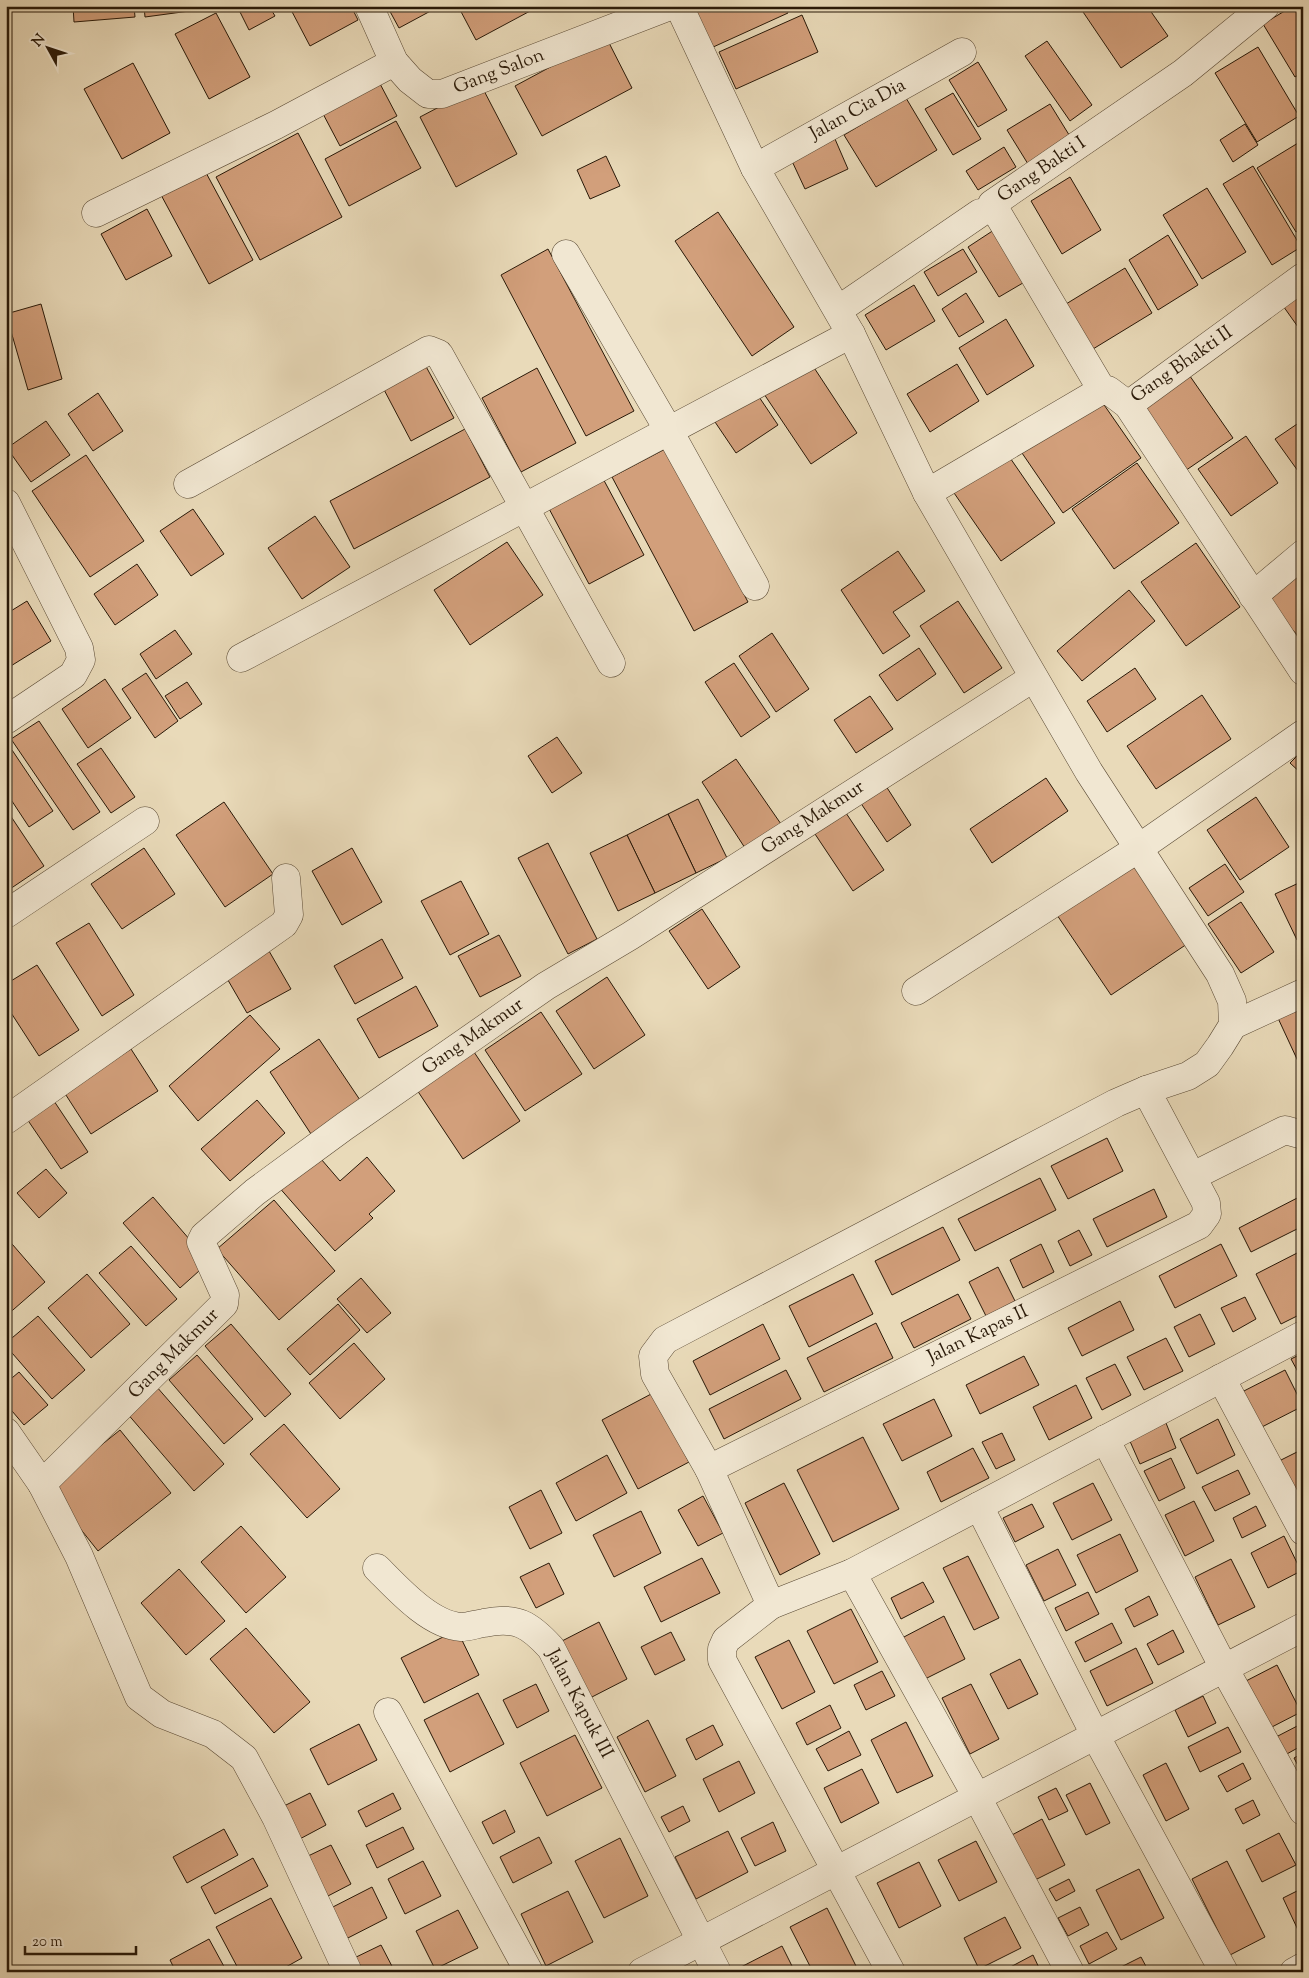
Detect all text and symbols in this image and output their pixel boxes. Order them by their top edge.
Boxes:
north arrow [22,22,72,72]
text: N [28,30,51,52]
street label: Gang Salon [450,42,548,102]
street label: Jalan Cia Dia [804,72,911,148]
street label: Gang Bakti I [992,130,1092,210]
street label: Gang Bhakti II [1126,320,1238,410]
street label: Gang Makmur [756,774,870,862]
street label: Gang Makmur [417,992,529,1082]
street label: Jalan Kapas II [922,1299,1033,1372]
street label: Gang Makmur [122,1302,226,1406]
street label: Jalan Kapuk III [538,1644,619,1764]
scale bar [25,1923,136,1955]
text: 20 m [32,1932,63,1953]

